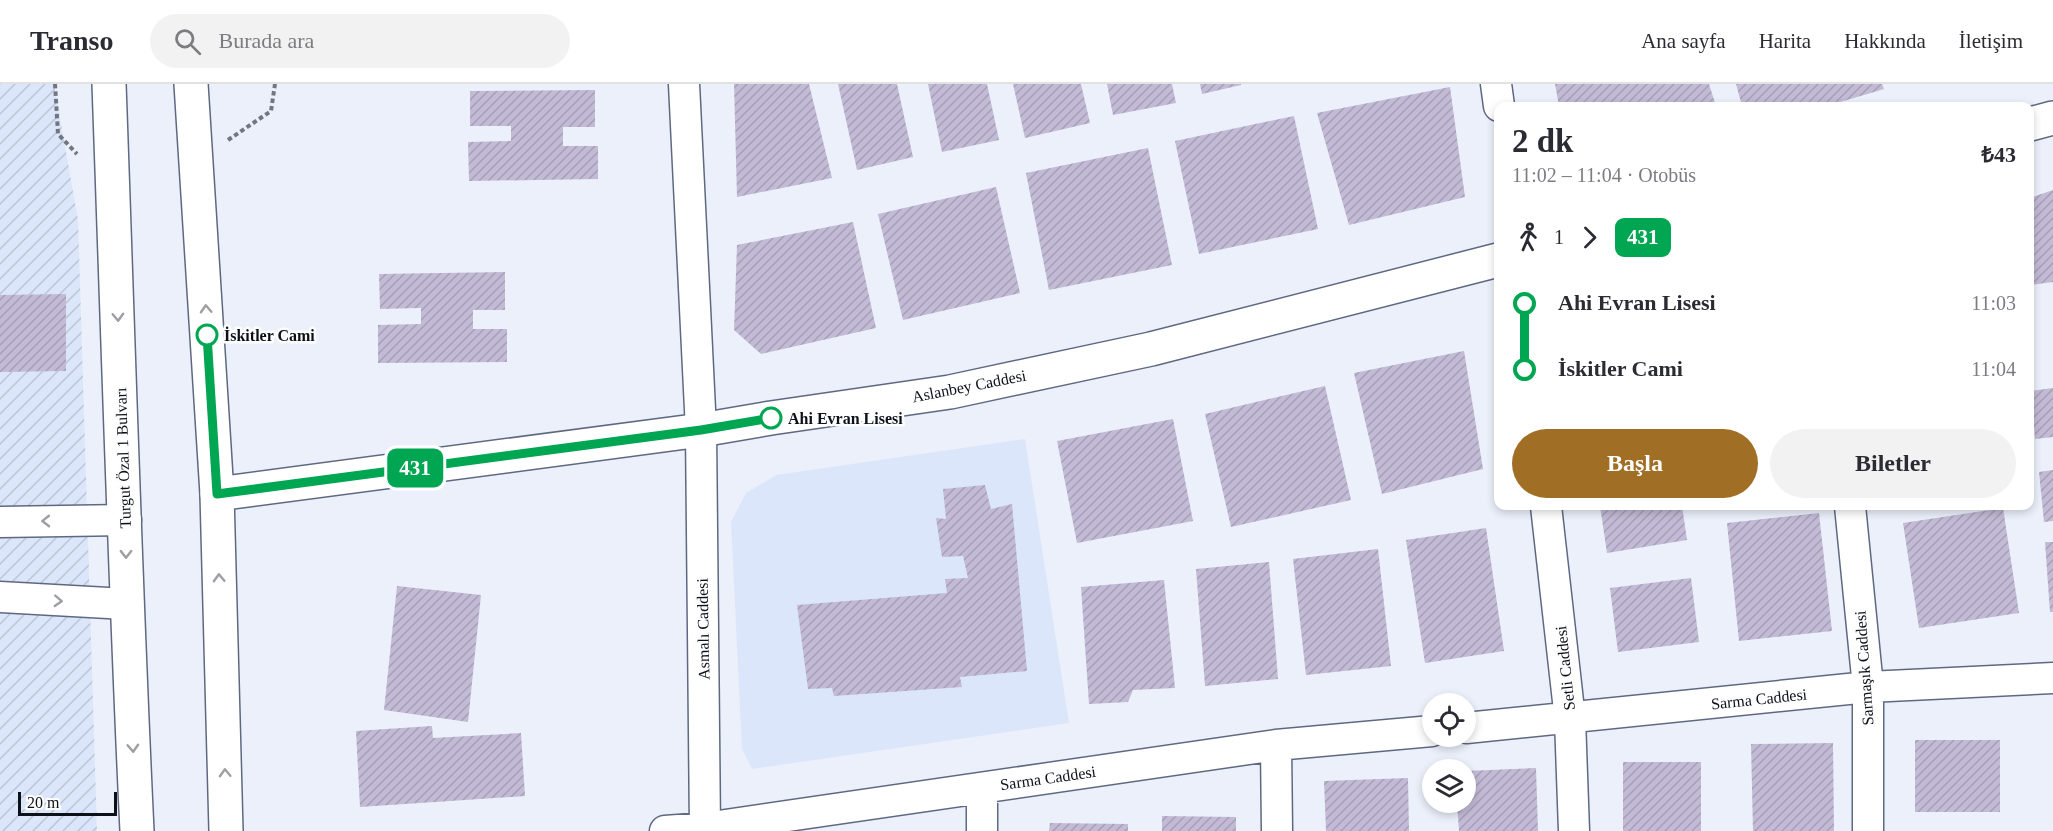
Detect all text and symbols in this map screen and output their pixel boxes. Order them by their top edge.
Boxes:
search box [150,14,570,68]
text: Transo [30,25,114,56]
icon: search [171,25,204,58]
text: Burada ara [219,28,314,53]
text: Ana sayfa [1641,29,1726,53]
text: Harita [1759,29,1811,53]
text: Hakkında [1844,29,1926,53]
text: İletişim [1959,29,2023,53]
text: 2 dk [1512,123,1573,159]
text: ₺43 [1981,142,2016,167]
text: 11:02 – 11:04 · Otobüs [1512,164,1696,186]
icon: walk [1512,221,1545,254]
icon: forward [1573,221,1606,254]
text: 431 [1627,225,1659,249]
text: 1 [1554,226,1564,248]
text: Ahi Evran Lisesi [1558,290,1716,315]
text: 11:03 [1971,292,2016,314]
one-way arrow [199,305,212,314]
one-way arrow [111,312,124,321]
marker: İskitler Cami [196,324,218,346]
place label: İskitler Cami [224,326,315,344]
text: İskitler Cami [1558,356,1683,381]
text: 11:04 [1971,358,2016,380]
street label: Aslanbey Caddesi [910,366,1028,406]
street label: Turgut Özal 1 Bulvarı [112,387,135,529]
marker: Ahi Evran Lisesi [760,407,782,429]
place label: Ahi Evran Lisesi [788,410,903,427]
button: Başla [1512,429,1758,498]
button: Biletler [1770,429,2016,498]
line badge: 431 [380,448,450,488]
text: 431 [399,456,431,480]
one-way arrow [42,515,51,528]
one-way arrow [120,549,132,558]
one-way arrow [213,573,225,582]
street label: Asmalı Caddesi [694,577,712,680]
one-way arrow [54,594,63,607]
street label: Sarmaşık Caddesi [1851,609,1877,726]
street label: Setli Caddesi [1552,624,1578,711]
street label: Sarma Caddesi [1710,685,1808,712]
map controls [1422,693,1476,813]
button: locate [1422,693,1476,747]
one-way arrow [127,744,140,753]
button: layers [1422,759,1476,813]
street label: Sarma Caddesi [999,763,1097,793]
one-way arrow [218,768,231,777]
scale bar [18,789,117,816]
text: 20 m [27,794,59,811]

